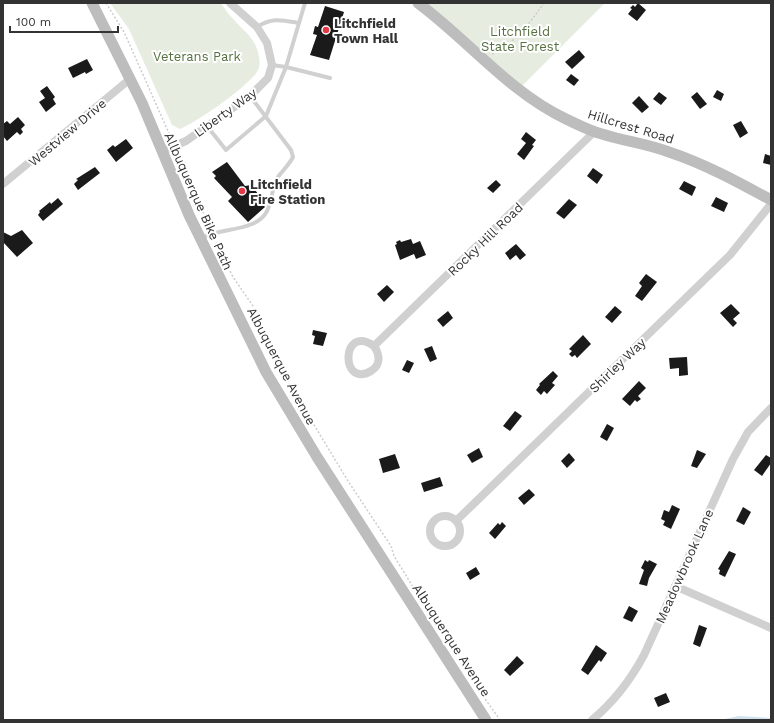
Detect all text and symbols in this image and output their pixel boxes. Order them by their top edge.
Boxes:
scale bar [10,8,118,34]
text: 100 m [16,15,51,29]
place label: Litchfield Town Hall [334,16,399,46]
park label: Litchfield State Forest [481,24,560,54]
marker: Litchfield Town Hall [321,25,331,35]
park label: Veterans Park [153,49,242,64]
street label: Liberty Way [191,85,260,140]
street label: Westview Drive [25,96,109,169]
street label: Hillcrest Road [586,106,676,147]
street label: Allbuquerque Bike Path [161,130,236,272]
place label: Litchfield Fire Station [250,177,325,207]
marker: Litchfield Fire Station [237,186,247,196]
street label: Rocky Hill Road [445,200,526,279]
street label: Albuquerque Avenue [244,305,319,428]
street label: Shirley Way [586,335,649,396]
street label: Meadowbrook Lane [652,507,716,626]
street label: Albuquerque Avenue [410,581,494,699]

